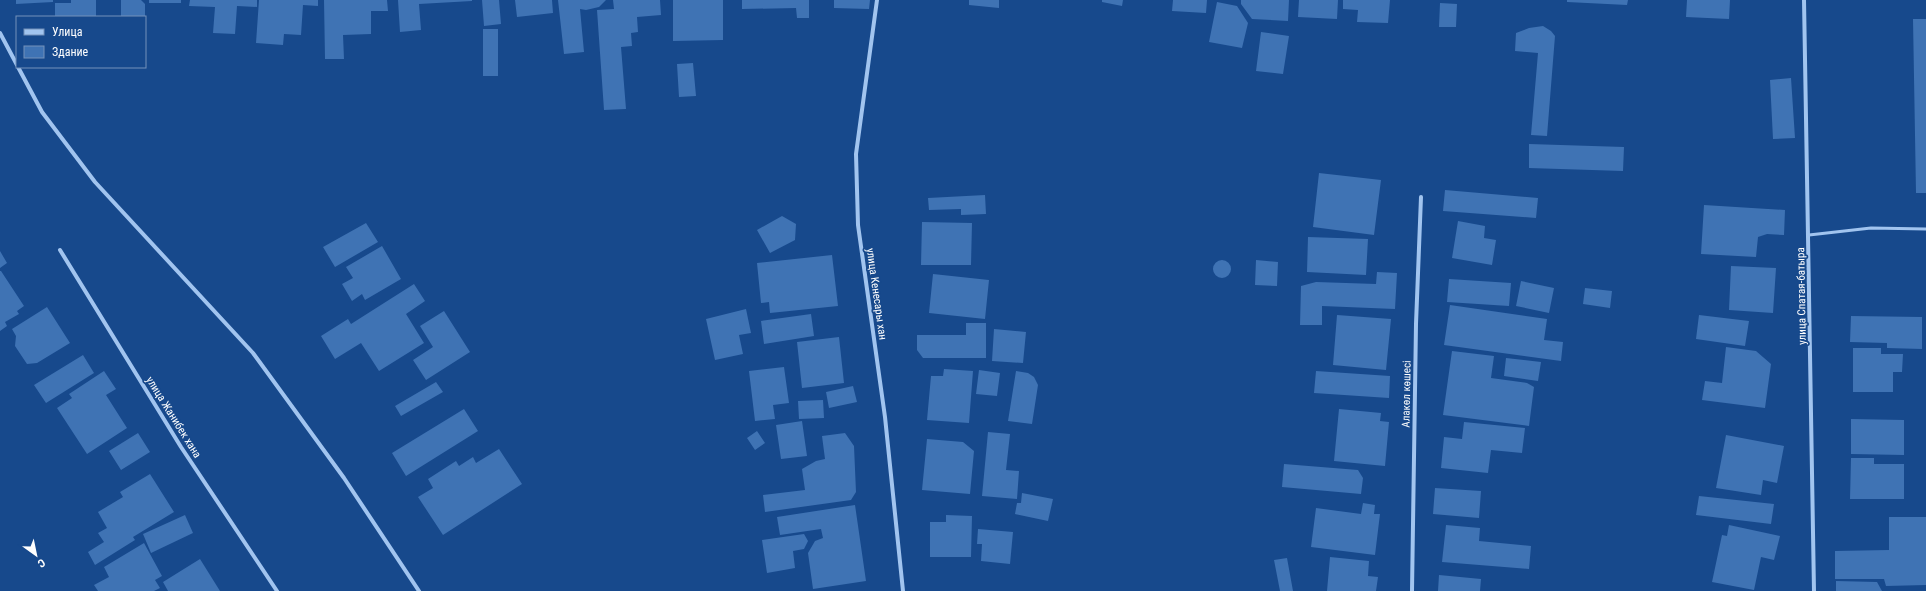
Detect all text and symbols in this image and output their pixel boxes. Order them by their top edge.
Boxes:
legend [16,16,146,68]
text: Улица [52,25,83,39]
text: Здание [52,45,89,59]
street label: улица Кенесары хан [864,247,889,341]
street label: улица Спатая-батыра [1794,247,1809,345]
street label: Алакөл көшесі [1399,360,1414,428]
street label: улица Жанибек хана [143,374,204,460]
north arrow [16,535,56,575]
text: С [35,556,47,570]

